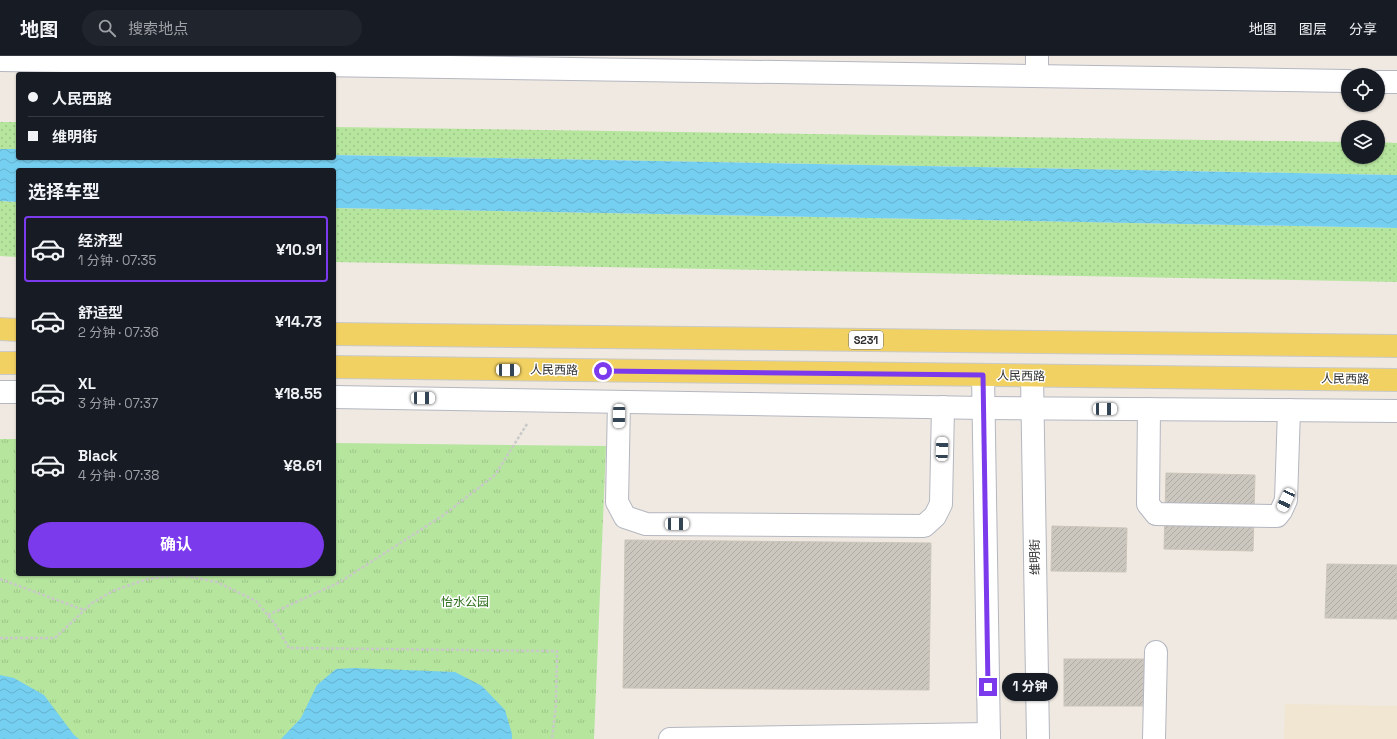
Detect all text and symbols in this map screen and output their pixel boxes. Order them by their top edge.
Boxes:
search box [82,10,362,46]
text: 地图 [20,17,58,42]
icon: search [96,17,118,39]
text: 搜索地点 [128,19,188,38]
text: 地图 [1249,20,1277,38]
text: 图层 [1299,20,1327,38]
text: 分享 [1349,20,1377,38]
map controls [1341,68,1385,164]
button: locate [1341,68,1385,112]
text: 人民西路 [52,89,112,108]
button: layers [1341,120,1385,164]
text: 维明街 [52,127,97,146]
text: 选择车型 [28,180,100,203]
icon: car [30,231,66,267]
text: 经济型 [78,231,123,250]
text: ¥10.91 [276,240,322,259]
text: 1 分钟 · 07:35 [78,252,156,269]
icon: car [30,303,66,339]
text: 舒适型 [78,303,123,322]
text: ¥14.73 [275,312,322,331]
text: 2 分钟 · 07:36 [78,324,159,341]
road number: S231 [849,331,883,349]
street label: 人民西路 [530,362,578,378]
route start [594,362,612,380]
car [496,364,520,376]
street label: 人民西路 [997,368,1045,384]
street label: 人民西路 [1321,371,1369,387]
text: XL [78,374,96,393]
icon: car [30,375,66,411]
text: ¥18.55 [274,384,322,403]
car [411,392,435,404]
text: 3 分钟 · 07:37 [78,395,158,412]
car [1093,403,1117,415]
car [613,404,625,428]
car [936,437,948,461]
text: Black [78,446,118,465]
icon: car [30,447,66,483]
text: ¥8.61 [283,456,322,475]
text: 4 分钟 · 07:38 [78,467,159,484]
car [1275,487,1297,513]
car [665,518,689,530]
button: 确认 [28,522,324,568]
street label: 维明街 [1027,539,1043,575]
park label: 怡水公园 [441,594,489,610]
callout: 1 分钟 [1002,673,1058,701]
route end [979,678,997,696]
text: 1 分钟 [1012,678,1048,695]

